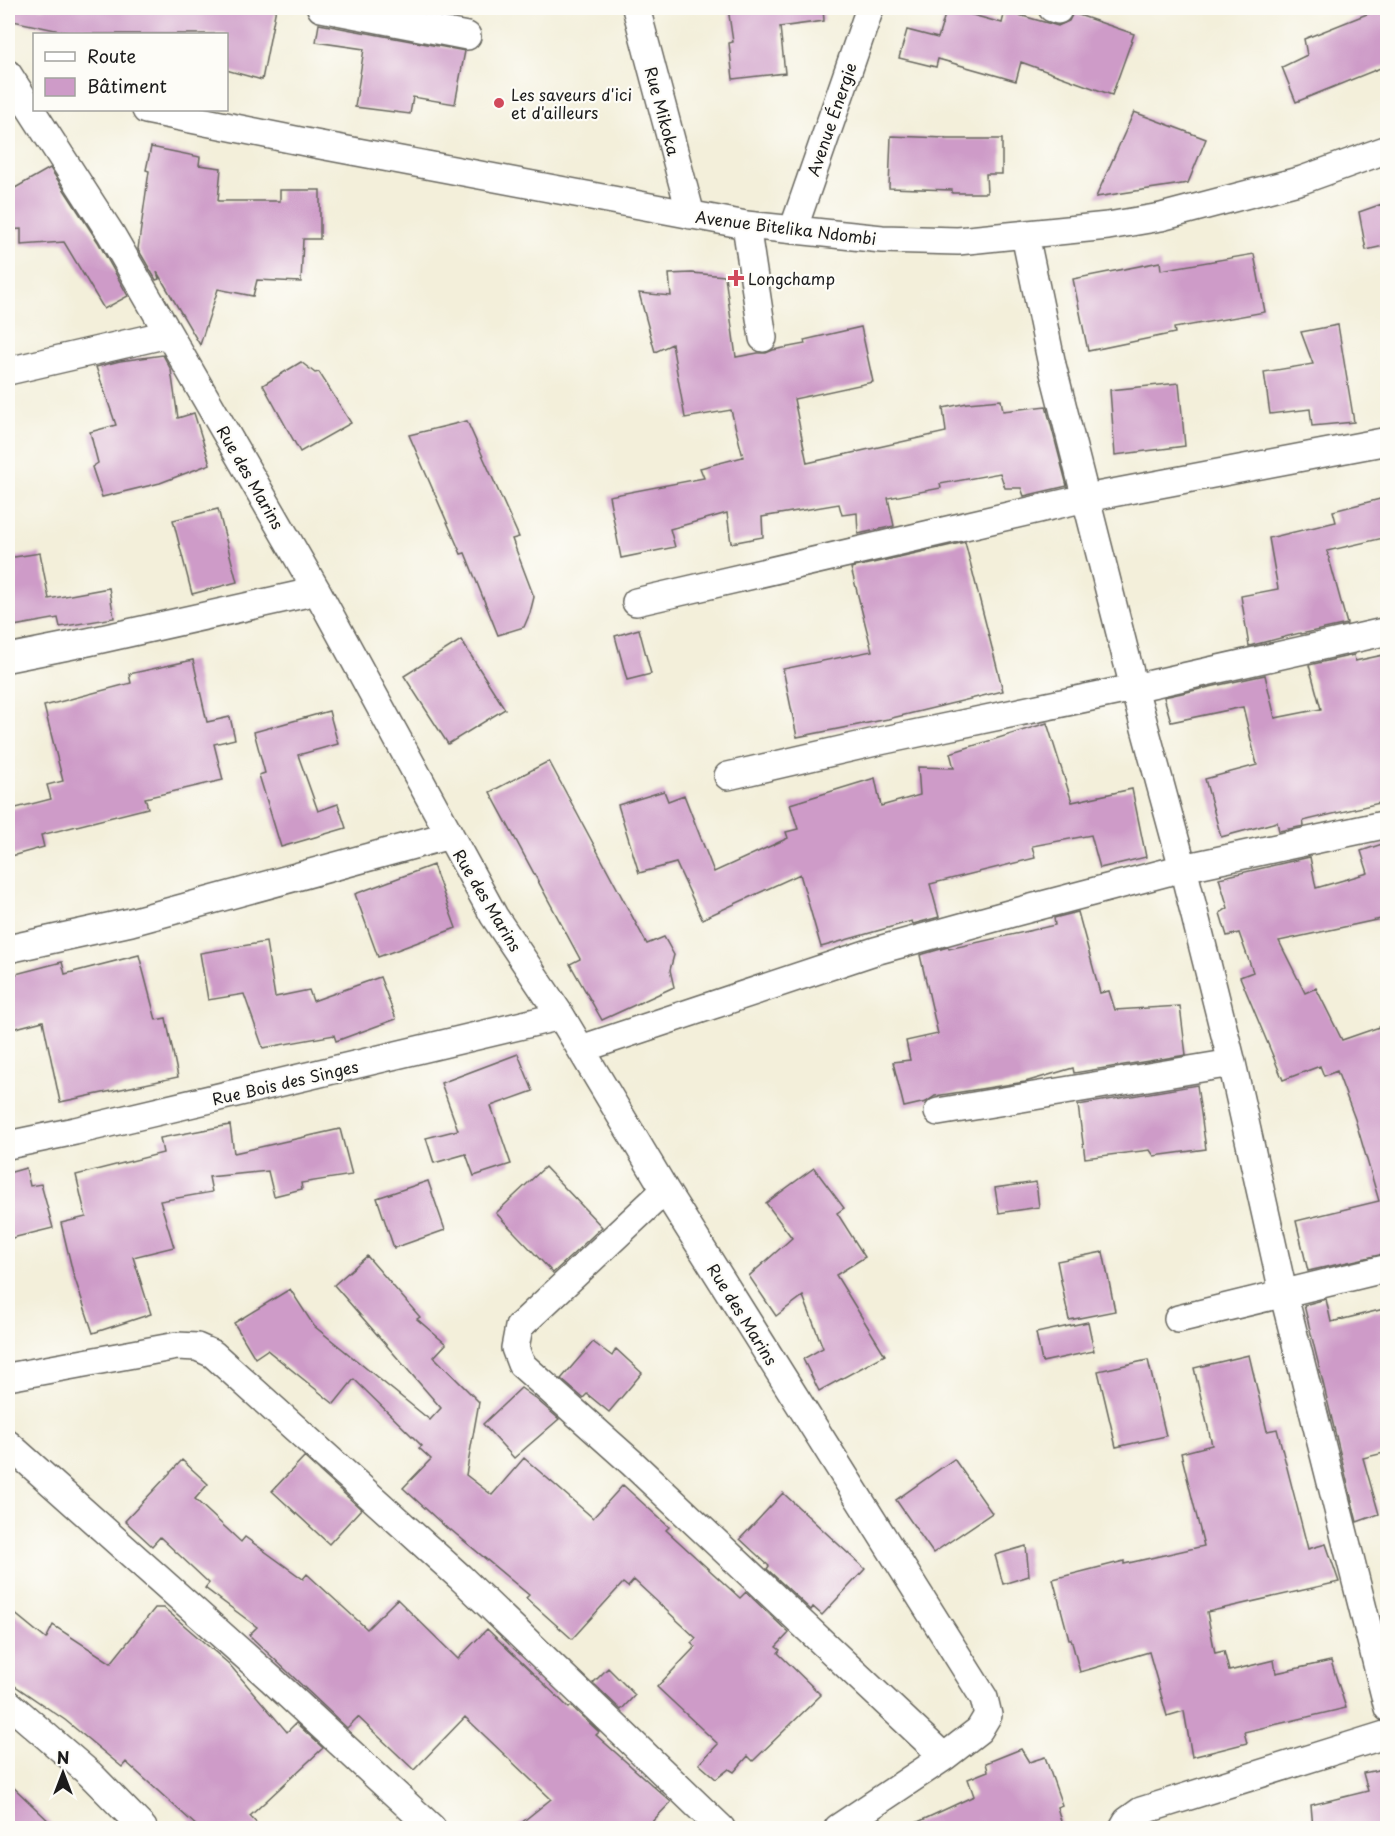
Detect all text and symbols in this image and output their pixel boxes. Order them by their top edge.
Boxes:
legend [33,33,228,111]
text: Route [87,42,137,69]
street label: Avenue Énergie [800,59,862,179]
street label: Rue Mikoka [640,64,686,158]
text: Bâtiment [87,72,167,99]
place label: Les saveurs d'ici et d'ailleurs [511,82,632,124]
marker: Les saveurs d'ici et d'ailleurs [492,96,506,110]
street label: Avenue Bitelika Ndombi [694,204,878,250]
place label: Longchamp [748,266,835,290]
marker: Longchamp [729,271,743,285]
street label: Rue des Marins [212,421,290,533]
street label: Rue des Marins [448,844,528,956]
street label: Rue Bois des Singes [210,1054,360,1110]
street label: Rue des Marins [702,1258,784,1370]
north arrow [33,1743,93,1803]
text: N [57,1745,69,1769]

